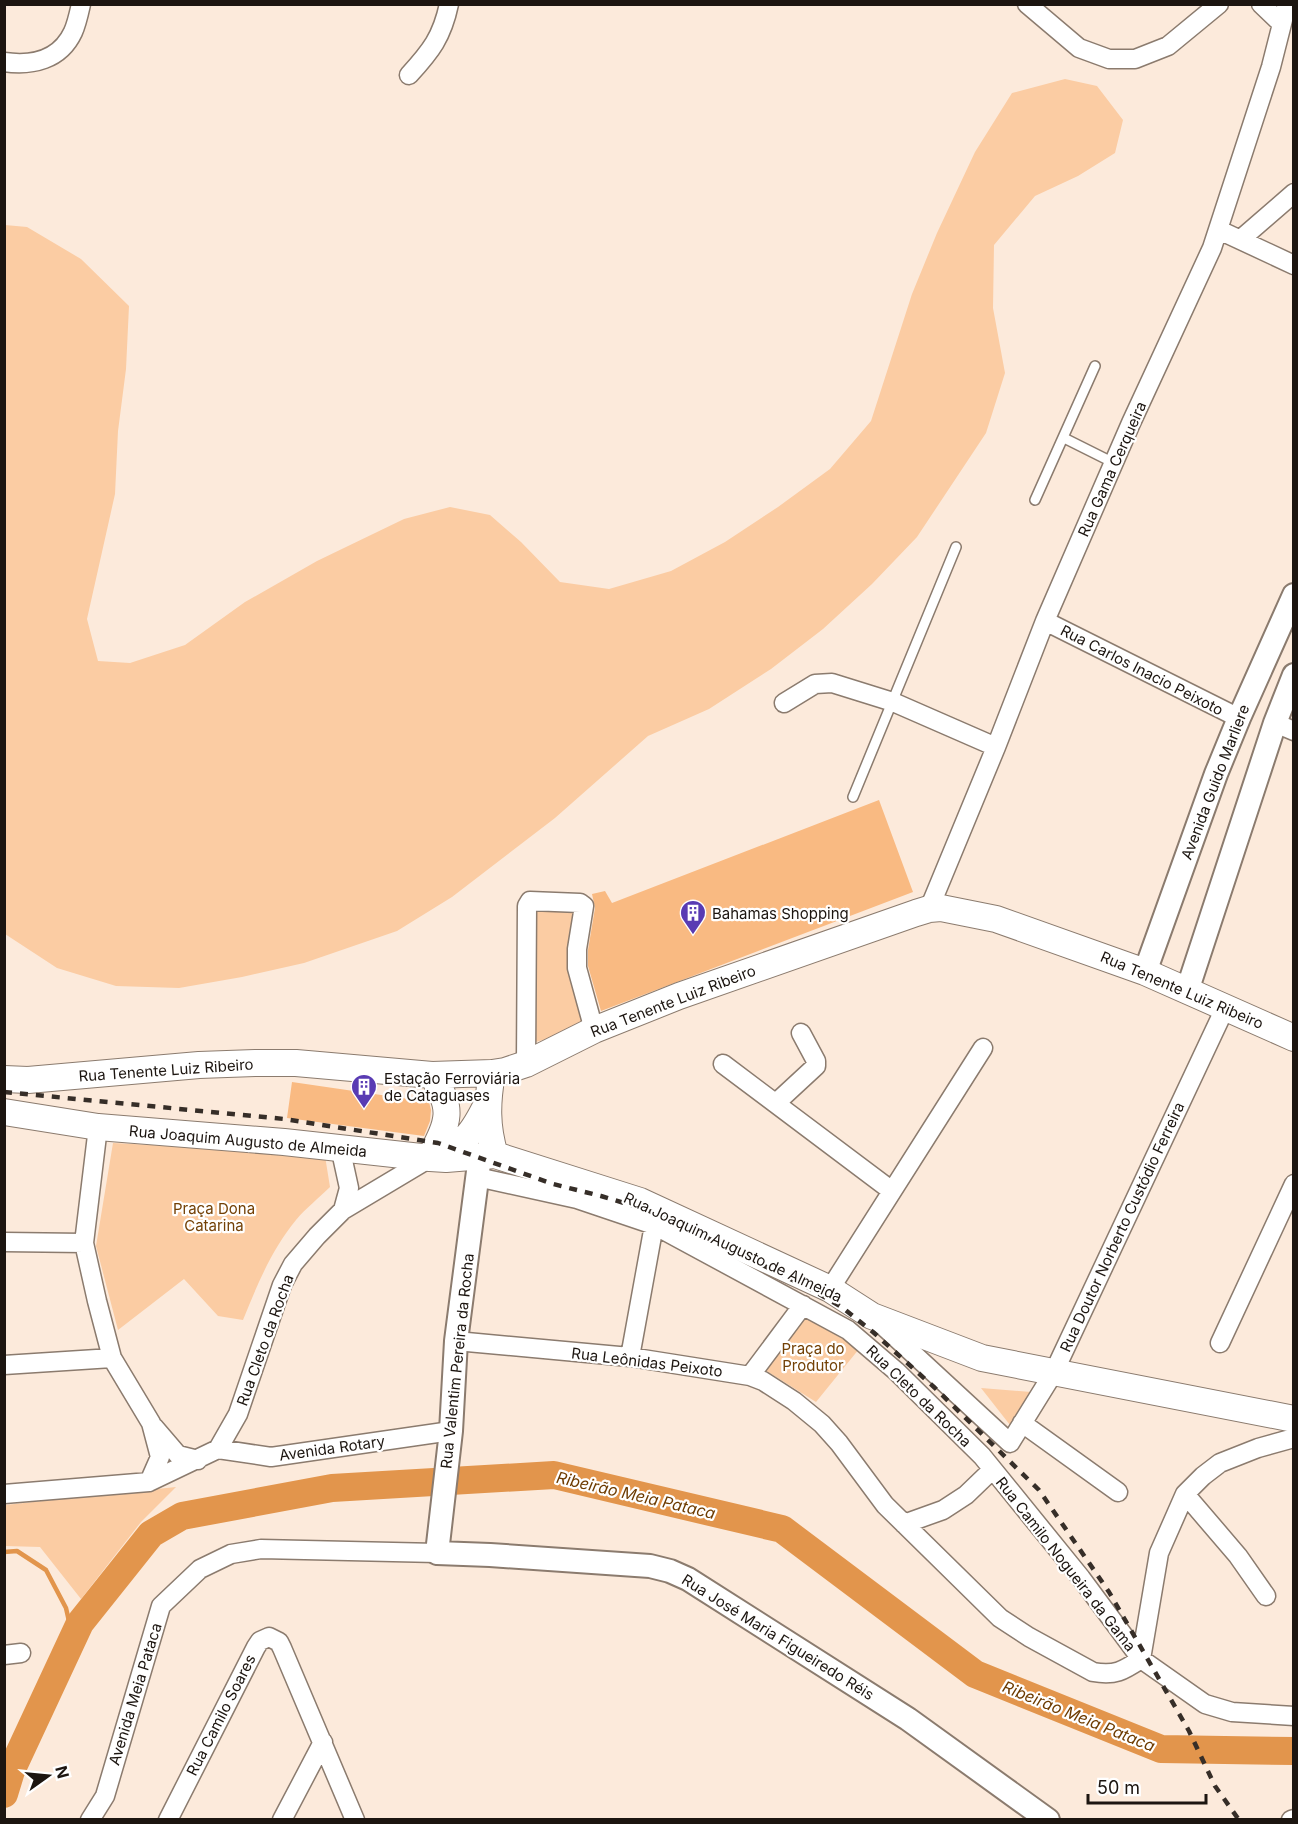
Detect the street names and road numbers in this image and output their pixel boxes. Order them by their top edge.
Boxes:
street label: Rua Gama Cerqueira [1074,398,1150,540]
street label: Rua Carlos Inacio Peixoto [1057,621,1227,719]
street label: Avenida Guido Marliere [1177,702,1253,862]
street label: Rua Tenente Luiz Ribeiro [1098,947,1266,1033]
street label: Rua Tenente Luiz Ribeiro [588,961,758,1041]
street label: Rua Tenente Luiz Ribeiro [78,1054,254,1086]
street label: Rua Doutor Norberto Custódio Ferreira [1056,1099,1188,1355]
street label: Rua Joaquim Augusto de Almeida [128,1121,368,1161]
street label: Rua Joaquim Augusto de Almeida [621,1188,845,1306]
street label: Rua Valentim Pereira da Rocha [436,1252,478,1470]
street label: Rua Cleto da Rocha [232,1272,298,1408]
street label: Rua Cleto da Rocha [863,1341,975,1451]
street label: Rua Leônidas Peixoto [570,1343,724,1381]
street label: Avenida Rotary [278,1431,387,1465]
street label: Rua Camilo Nogueira da Gama [992,1473,1140,1655]
street label: Rua José Maria Figueiredo Réis [678,1570,878,1704]
street label: Avenida Meia Pataca [104,1621,166,1767]
street label: Rua Camilo Soares [182,1651,260,1779]

